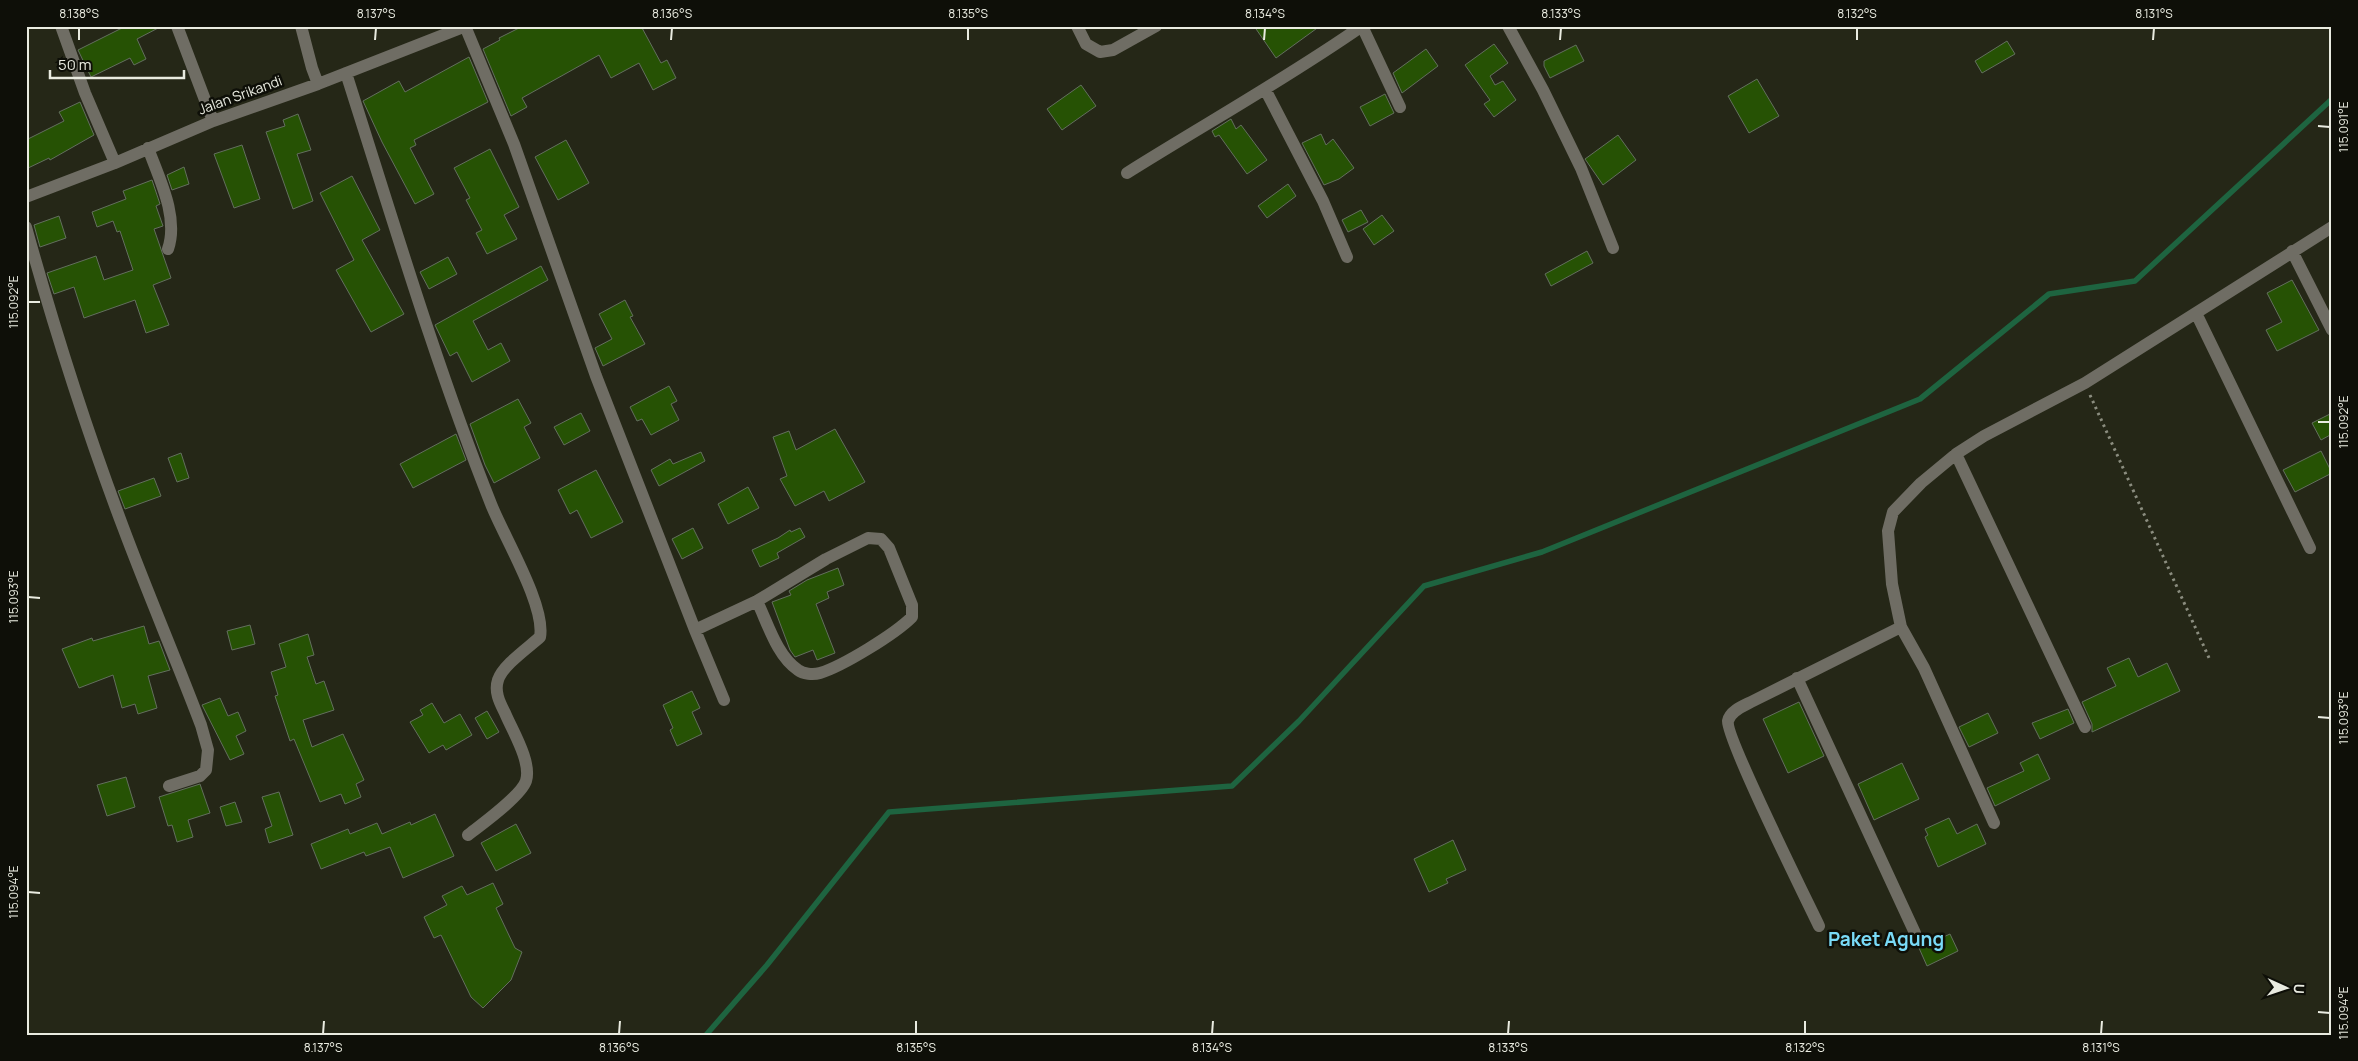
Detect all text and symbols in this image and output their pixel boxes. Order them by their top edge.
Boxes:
text: 8.138°S [59,5,99,22]
text: 8.137°S [357,5,395,22]
text: 8.136°S [652,5,692,22]
text: 8.135°S [948,5,988,22]
text: 8.134°S [1245,5,1285,22]
text: 8.133°S [1541,5,1581,22]
text: 8.132°S [1837,5,1877,22]
text: 8.131°S [2135,5,2173,22]
scale bar [50,48,184,80]
text: 50 m [58,54,92,75]
street label: Jalan Srikandi [195,71,284,118]
text: 115.091°E [2335,101,2352,153]
text: 115.092°E [5,275,22,329]
text: 115.092°E [2335,395,2352,449]
text: 115.093°E [5,570,22,623]
text: 115.093°E [2335,691,2352,744]
text: 115.094°E [5,865,22,919]
district label: Paket Agung [1828,926,1944,952]
north arrow [2260,964,2310,1014]
text: U [2290,983,2309,994]
text: 115.094°E [2335,986,2352,1040]
text: 8.137°S [304,1039,342,1056]
text: 8.136°S [599,1039,639,1056]
text: 8.135°S [896,1039,936,1056]
text: 8.134°S [1192,1039,1232,1056]
text: 8.133°S [1488,1039,1528,1056]
text: 8.132°S [1785,1039,1825,1056]
text: 8.131°S [2082,1039,2120,1056]

